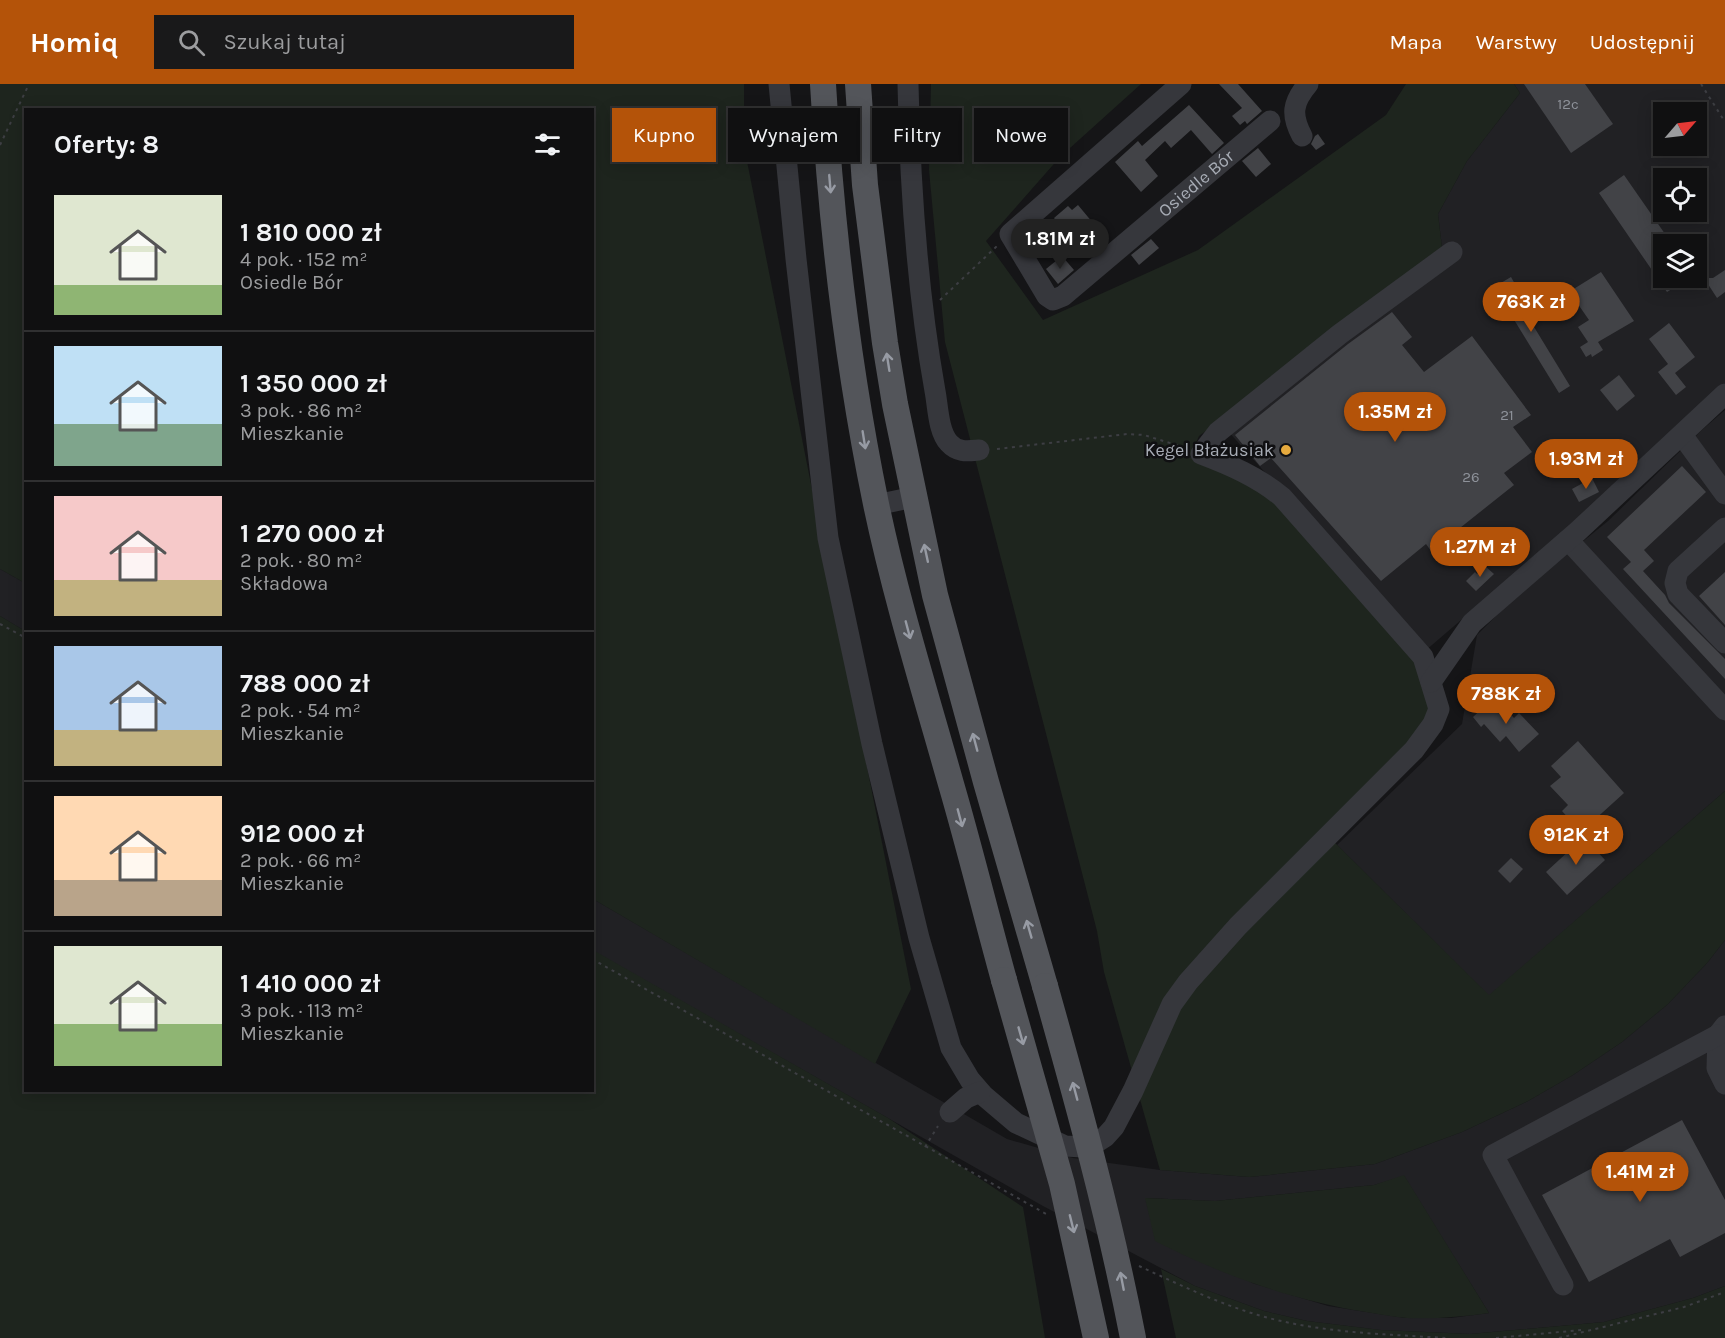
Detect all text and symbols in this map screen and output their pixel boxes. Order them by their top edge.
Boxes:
search box [154,15,574,69]
text: Homiq [30,26,118,59]
icon: search [175,26,208,59]
text: Szukaj tutaj [223,29,346,55]
text: Mapa [1389,30,1443,54]
text: Warstwy [1476,30,1557,54]
text: Udostępnij [1590,30,1695,54]
house number: 12c [1557,95,1579,113]
north arrow [1653,102,1707,156]
map controls [1653,102,1707,288]
chip: Kupno [612,108,716,162]
chip: Wynajem [728,108,860,162]
chip: Filtry [872,108,962,162]
chip: Nowe [974,108,1068,162]
icon: filters [531,128,564,161]
text: Oferty: 8 [54,129,159,160]
street label: Osiedle Bór [1154,145,1239,222]
button: locate [1653,168,1707,222]
one-way arrow [825,174,836,194]
text: 1 810 000 zł [240,217,382,248]
icon: home [102,219,174,291]
pin: 1.81M zł [998,219,1122,270]
text: 1.81M zł [1025,227,1095,250]
button: layers [1653,234,1707,288]
text: 4 pok. · 152 m² [240,248,367,271]
text: Osiedle Bór [240,271,343,294]
pin: 763K zł [1476,282,1586,333]
text: 763K zł [1497,290,1565,313]
one-way arrow [882,353,893,373]
text: 1 350 000 zł [240,368,387,399]
icon: home [102,370,174,442]
pin: 1.35M zł [1333,392,1457,443]
text: 3 pok. · 86 m² [240,399,362,422]
text: 1.35M zł [1358,400,1432,423]
house number: 21 [1500,406,1514,424]
text: Mieszkanie [240,422,344,445]
one-way arrow [859,430,870,449]
place label: Kegel Błażusiak [1145,439,1274,461]
pin: 1.93M zł [1524,439,1648,490]
marker: Kegel Błażusiak [1279,443,1293,457]
text: 1.93M zł [1549,447,1623,470]
house number: 26 [1462,468,1480,486]
text: 1 270 000 zł [240,518,384,549]
icon: home [102,520,174,592]
pin: 1.27M zł [1418,527,1542,578]
text: 1.27M zł [1444,535,1516,558]
one-way arrow [920,544,931,564]
text: 2 pok. · 80 m² [240,549,363,572]
text: Składowa [240,572,328,595]
one-way arrow [902,620,914,639]
text: 788 000 zł [240,668,370,699]
icon: home [102,670,174,742]
pin: 788K zł [1451,674,1561,725]
text: 788K zł [1471,682,1541,705]
text: 2 pok. · 54 m² [240,699,361,722]
text: Mieszkanie [240,722,344,745]
one-way arrow [969,733,980,752]
one-way arrow [955,808,967,827]
pin: 912K zł [1521,815,1631,866]
text: 912 000 zł [240,818,364,849]
icon: home [102,820,174,892]
text: 912K zł [1543,823,1609,846]
text: 2 pok. · 66 m² [240,849,361,872]
text: Mieszkanie [240,872,344,895]
one-way arrow [1023,920,1035,939]
text: 1 410 000 zł [240,968,380,999]
icon: home [102,970,174,1042]
text: 3 pok. · 113 m² [240,999,364,1022]
text: Mieszkanie [240,1022,344,1045]
one-way arrow [1015,1026,1027,1045]
one-way arrow [1068,1082,1080,1101]
pin: 1.41M zł [1578,1152,1702,1203]
text: 1.41M zł [1606,1160,1675,1183]
one-way arrow [1066,1214,1078,1233]
one-way arrow [1116,1271,1127,1291]

